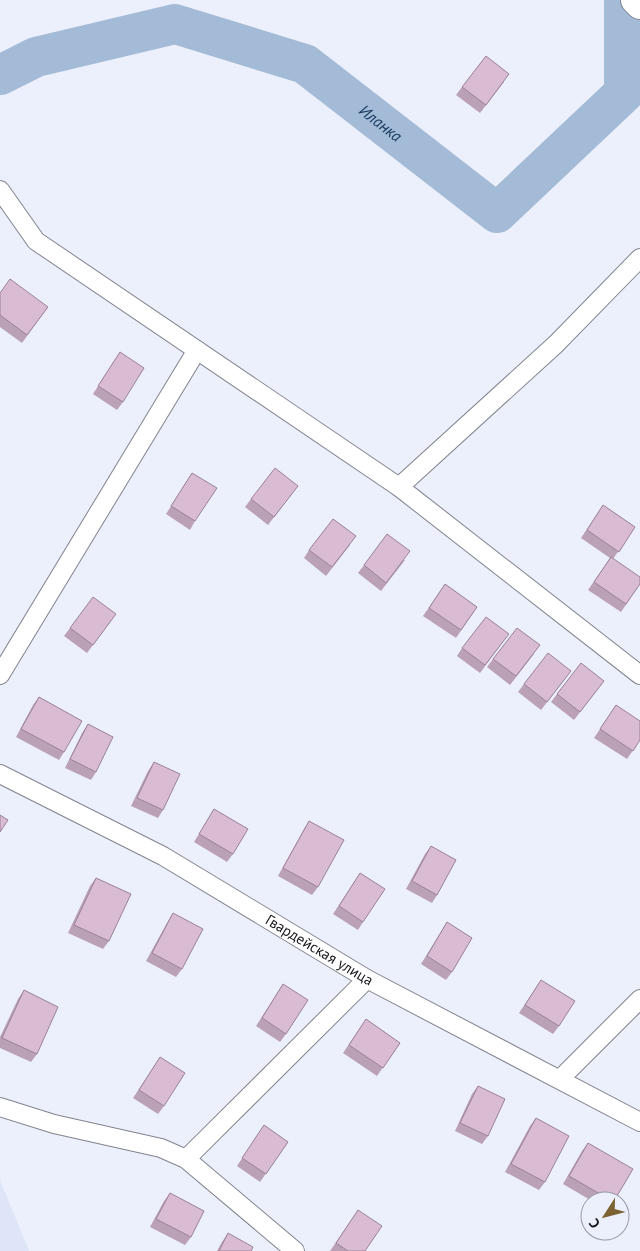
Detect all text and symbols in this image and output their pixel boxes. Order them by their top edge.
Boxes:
water label: Иланка [355,100,406,146]
street label: Гвардейская улица [262,910,377,990]
north arrow [580,1191,630,1241]
text: С [585,1215,604,1232]

